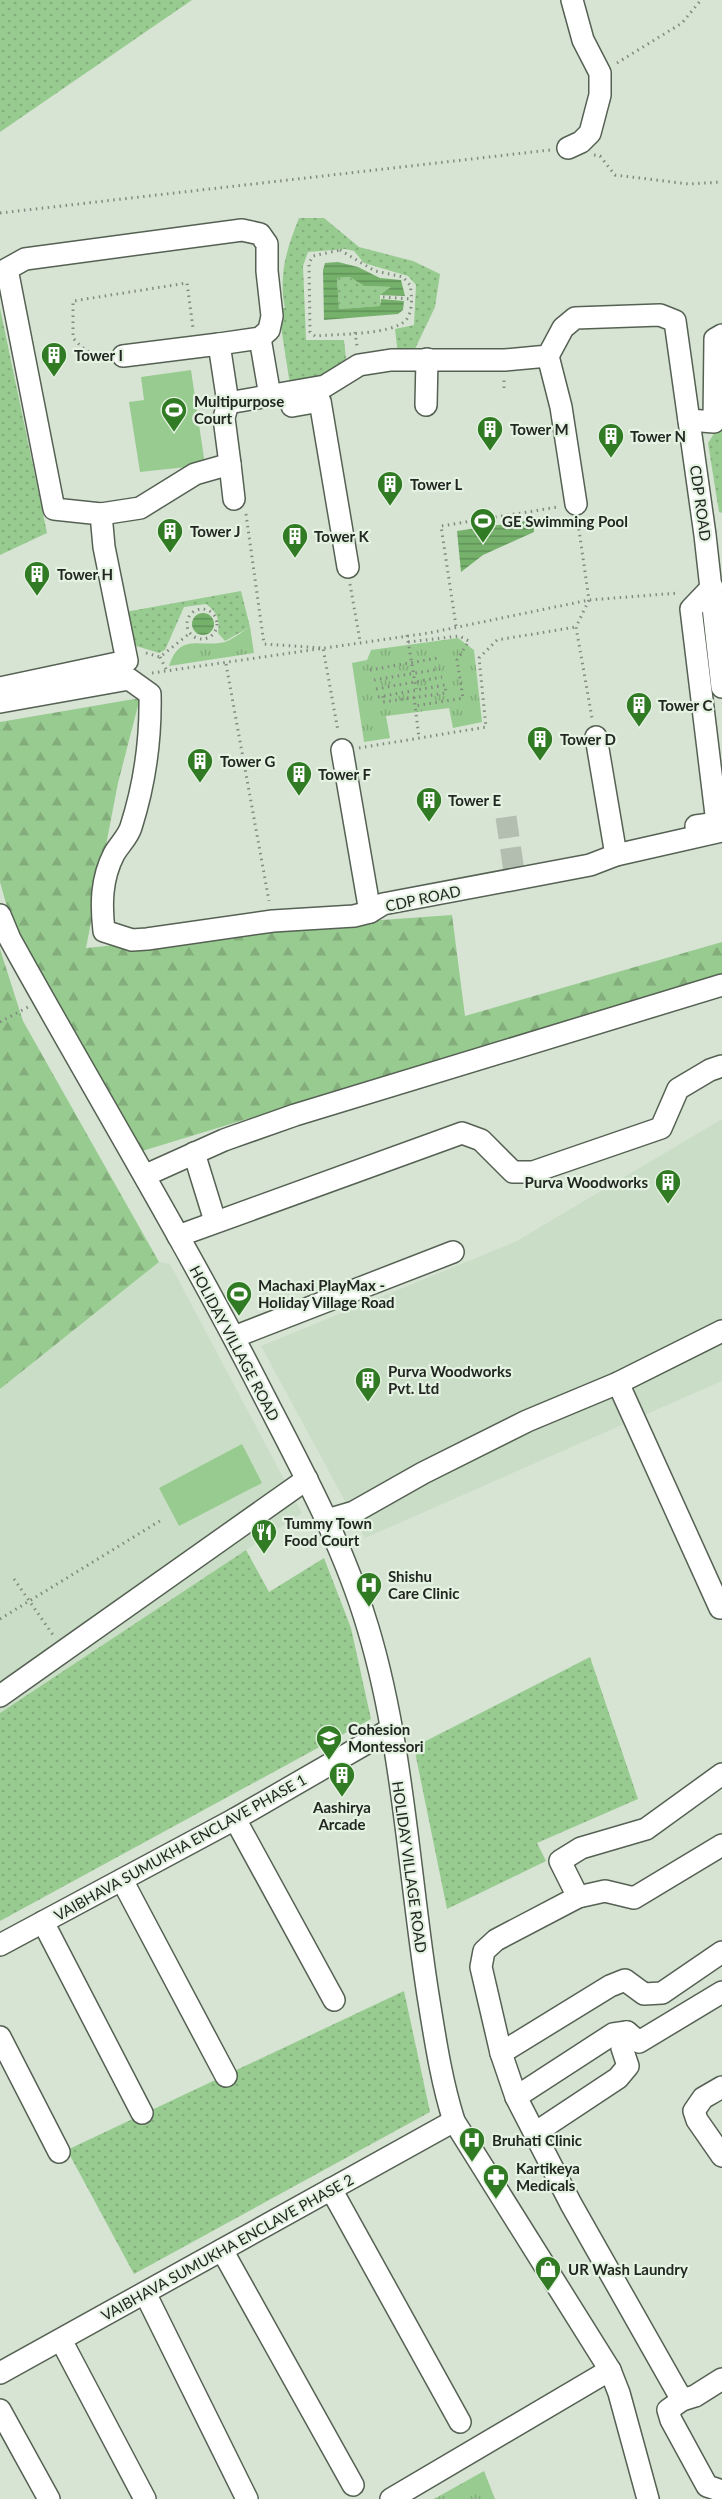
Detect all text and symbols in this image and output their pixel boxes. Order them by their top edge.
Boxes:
building icon: Tower I [39,340,69,378]
place label: Tower I [74,346,123,364]
place label: Multipurpose Court [194,392,284,427]
sports icon: Multipurpose Court [159,395,189,433]
building icon: Tower M [475,414,505,452]
place label: Tower M [510,420,569,438]
building icon: Tower N [596,421,626,459]
place label: Tower N [630,427,686,445]
street label: CDP ROAD [687,464,715,542]
building icon: Tower L [375,469,405,507]
place label: Tower L [410,475,463,493]
sports icon: GE Swimming Pool [468,506,498,544]
place label: GE Swimming Pool [502,512,628,530]
building icon: Tower J [155,516,185,554]
building icon: Tower K [280,521,310,559]
place label: Tower J [190,522,241,540]
place label: Tower K [314,527,370,545]
building icon: Tower H [22,559,52,597]
place label: Tower H [57,565,113,583]
building icon: Tower C [624,690,654,728]
place label: Tower C [658,696,713,714]
building icon: Tower D [525,724,555,762]
place label: Tower D [560,730,616,748]
building icon: Tower G [185,746,215,784]
place label: Tower G [220,752,276,770]
building icon: Tower F [284,759,314,797]
place label: Tower F [318,765,372,783]
building icon: Tower E [414,785,444,823]
place label: Tower E [448,791,502,809]
street label: CDP ROAD [384,881,462,915]
building icon: Purva Woodworks [653,1167,683,1205]
place label: Purva Woodworks [524,1173,648,1191]
street label: HOLIDAY VILLAGE ROAD [186,1262,284,1424]
place label: Machaxi PlayMax - Holiday Village Road [258,1276,395,1311]
sports icon: Machaxi PlayMax - Holiday Village Road [224,1279,254,1317]
place label: Purva Woodworks Pvt. Ltd [388,1362,512,1397]
building icon: Purva Woodworks Pvt. Ltd [353,1365,383,1403]
place label: Tummy Town Food Court [284,1514,372,1549]
restaurant icon: Tummy Town Food Court [249,1517,279,1555]
place label: Shishu Care Clinic [388,1567,460,1602]
hospital icon: Shishu Care Clinic [354,1570,384,1608]
place label: Cohesion Montessori [348,1720,424,1755]
school or university icon: Cohesion Montessori [314,1723,344,1761]
building icon: Aashirya Arcade [327,1760,357,1798]
street label: VAIBHAVA SUMUKHA ENCLAVE PHASE 1 [51,1770,309,1924]
street label: HOLIDAY VILLAGE ROAD [389,1780,431,1954]
place label: Aashirya Arcade [312,1798,371,1833]
hospital icon: Bruhati Clinic [457,2125,487,2163]
place label: Bruhati Clinic [492,2131,582,2149]
place label: Kartikeya Medicals [516,2159,580,2194]
pharmacy icon: Kartikeya Medicals [481,2162,511,2200]
street label: VAIBHAVA SUMUKHA ENCLAVE PHASE 2 [98,2170,356,2324]
shop icon: UR Wash Laundry [533,2254,563,2292]
place label: UR Wash Laundry [568,2260,688,2278]

